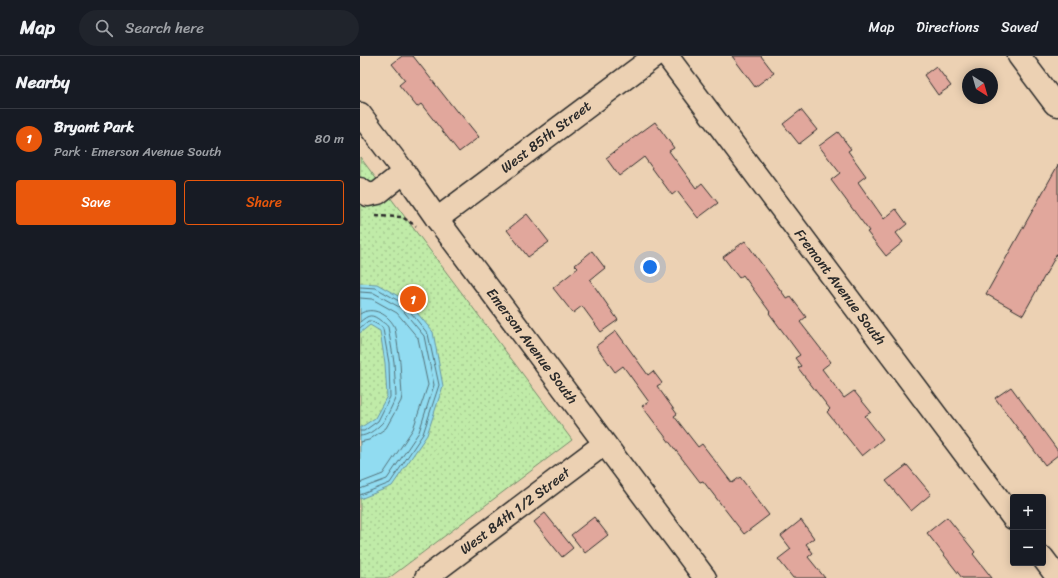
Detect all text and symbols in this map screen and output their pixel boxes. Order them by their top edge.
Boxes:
search box [79,10,359,46]
text: Map [20,11,55,44]
text: Search here [125,15,204,41]
text: Map [868,15,894,40]
text: Directions [916,15,979,40]
text: Saved [1001,15,1038,40]
icon: search [93,17,115,39]
text: Nearby [16,67,70,97]
north arrow [962,68,998,104]
street label: West 85th Street [495,94,597,180]
text: Bryant Park [54,114,134,140]
text: 1 [26,127,32,150]
text: 80 m [315,127,344,150]
text: Park · Emerson Avenue South [54,140,221,163]
button: Save [16,180,176,225]
button: Share [184,180,344,225]
street label: Fremont Avenue South [788,223,892,351]
your location [640,257,660,277]
street label: Emerson Avenue South [480,282,584,410]
pin: 1 [400,284,426,314]
street label: West 84th 1/2 Street [454,460,577,561]
map controls [1010,494,1046,566]
button: + [1010,494,1046,530]
button: − [1010,530,1046,566]

